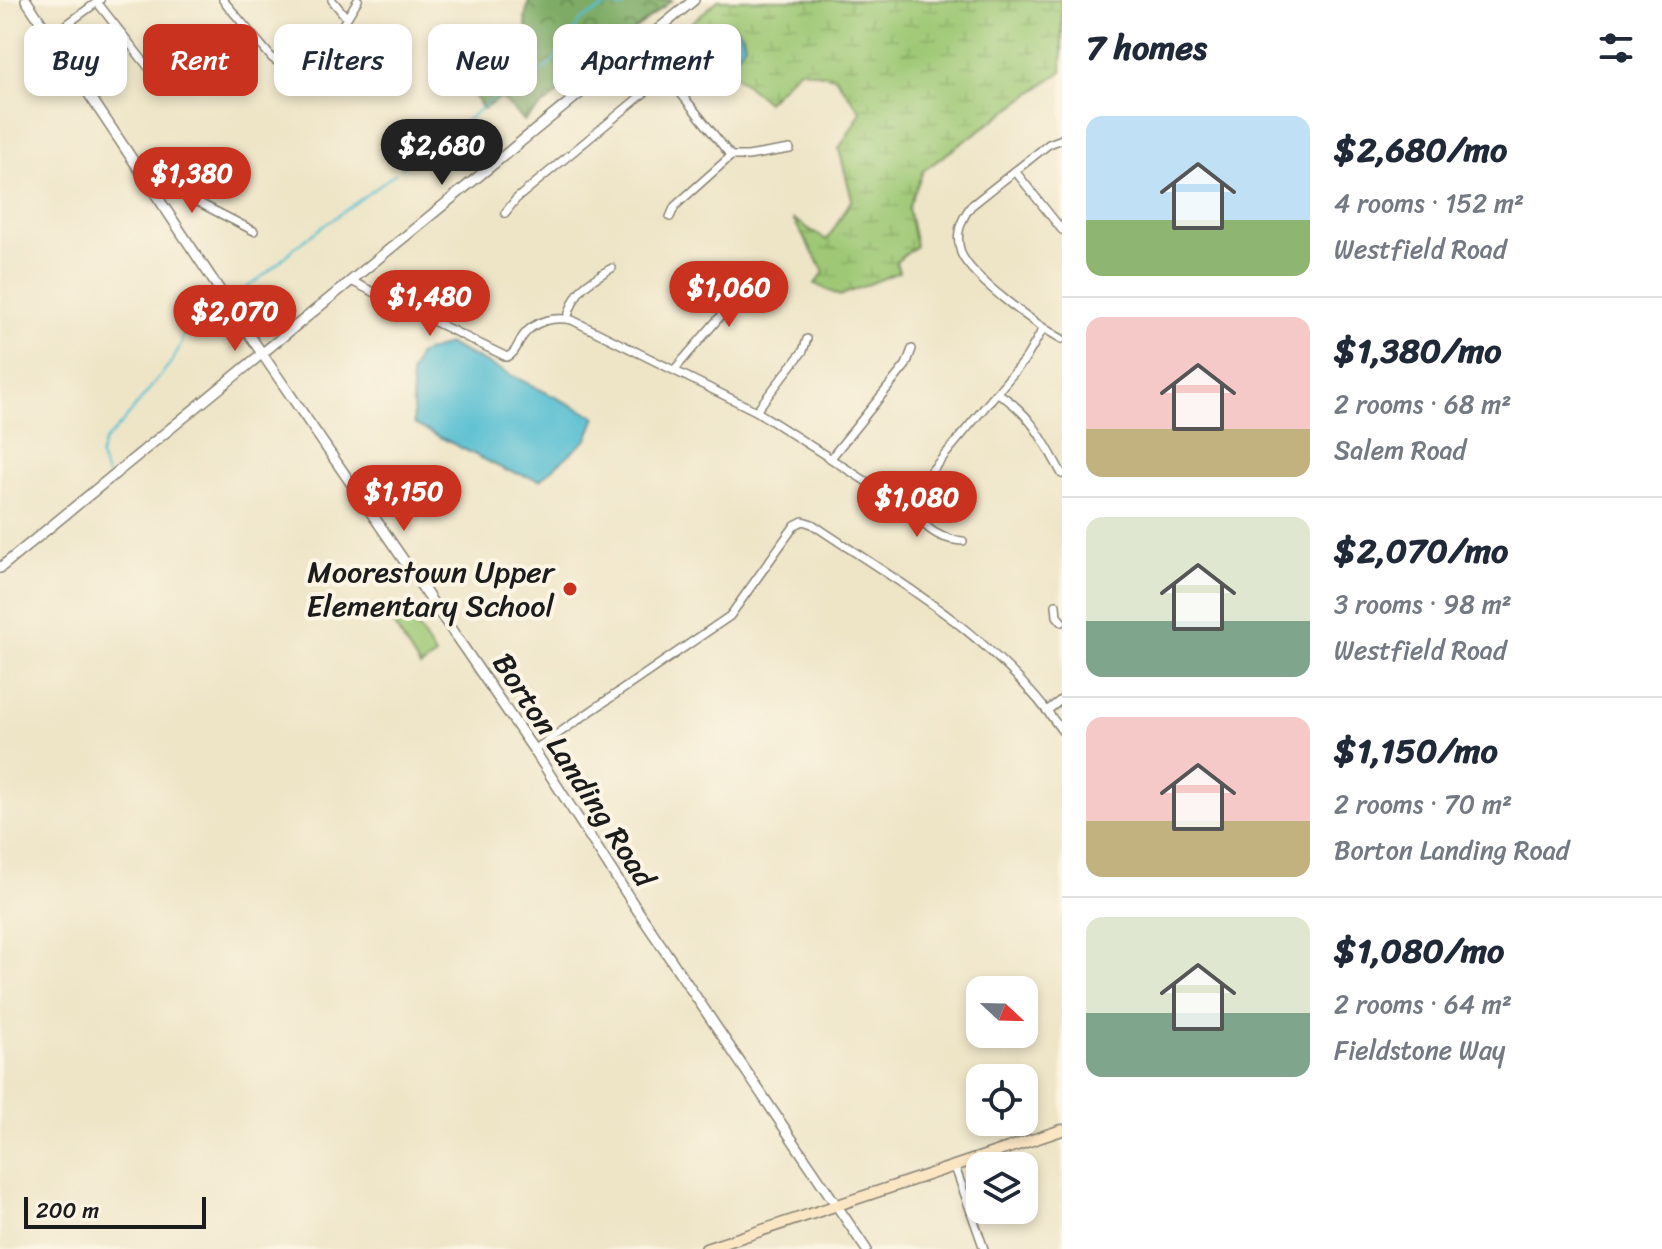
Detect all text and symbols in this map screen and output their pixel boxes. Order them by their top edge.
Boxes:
text: 7 homes [1086,18,1207,78]
chip: Buy [24,24,127,96]
chip: Rent [143,24,258,96]
chip: Filters [274,24,412,96]
chip: New [428,24,537,96]
chip: Apartment [553,24,741,96]
icon: filters [1594,26,1638,70]
pin: $2,680 [377,119,507,187]
text: $2,680/mo [1334,120,1507,180]
text: $2,680 [399,122,485,168]
pin: $1,380 [127,147,257,215]
icon: home [1150,148,1246,244]
text: $1,380 [151,150,233,196]
text: 4 rooms · 152 m² [1334,180,1524,226]
text: Westfield Road [1334,226,1507,272]
pin: $1,060 [664,261,794,329]
text: $1,060 [687,264,771,310]
pin: $1,480 [365,270,495,338]
text: $1,480 [388,273,472,319]
pin: $2,070 [170,285,300,353]
text: $2,070 [191,288,279,334]
text: $1,380/mo [1334,321,1502,381]
icon: home [1150,349,1246,445]
text: 2 rooms · 68 m² [1334,381,1511,427]
text: Salem Road [1334,427,1466,473]
pin: $1,150 [339,465,469,533]
text: $1,150 [364,468,444,514]
pin: $1,080 [852,471,982,539]
text: $1,080 [875,474,959,520]
text: $2,070/mo [1334,521,1508,581]
place label: Moorestown Upper Elementary School [306,545,556,633]
icon: home [1150,549,1246,645]
marker: Moorestown Upper Elementary School [561,580,579,598]
text: 3 rooms · 98 m² [1334,581,1512,627]
text: Westfield Road [1334,627,1507,673]
street label: Borton Landing Road [477,641,672,900]
text: $1,150/mo [1334,721,1498,781]
icon: home [1150,749,1246,845]
text: 2 rooms · 70 m² [1334,781,1512,827]
text: Borton Landing Road [1334,827,1569,873]
text: $1,080/mo [1334,921,1504,981]
icon: home [1150,949,1246,1045]
north arrow [966,976,1038,1048]
map controls [966,976,1038,1224]
text: 2 rooms · 64 m² [1334,981,1512,1027]
text: Fieldstone Way [1334,1027,1505,1073]
button: locate [966,1064,1038,1136]
button: layers [966,1152,1038,1224]
text: 200 m [36,1191,99,1230]
scale bar [24,1193,206,1229]

